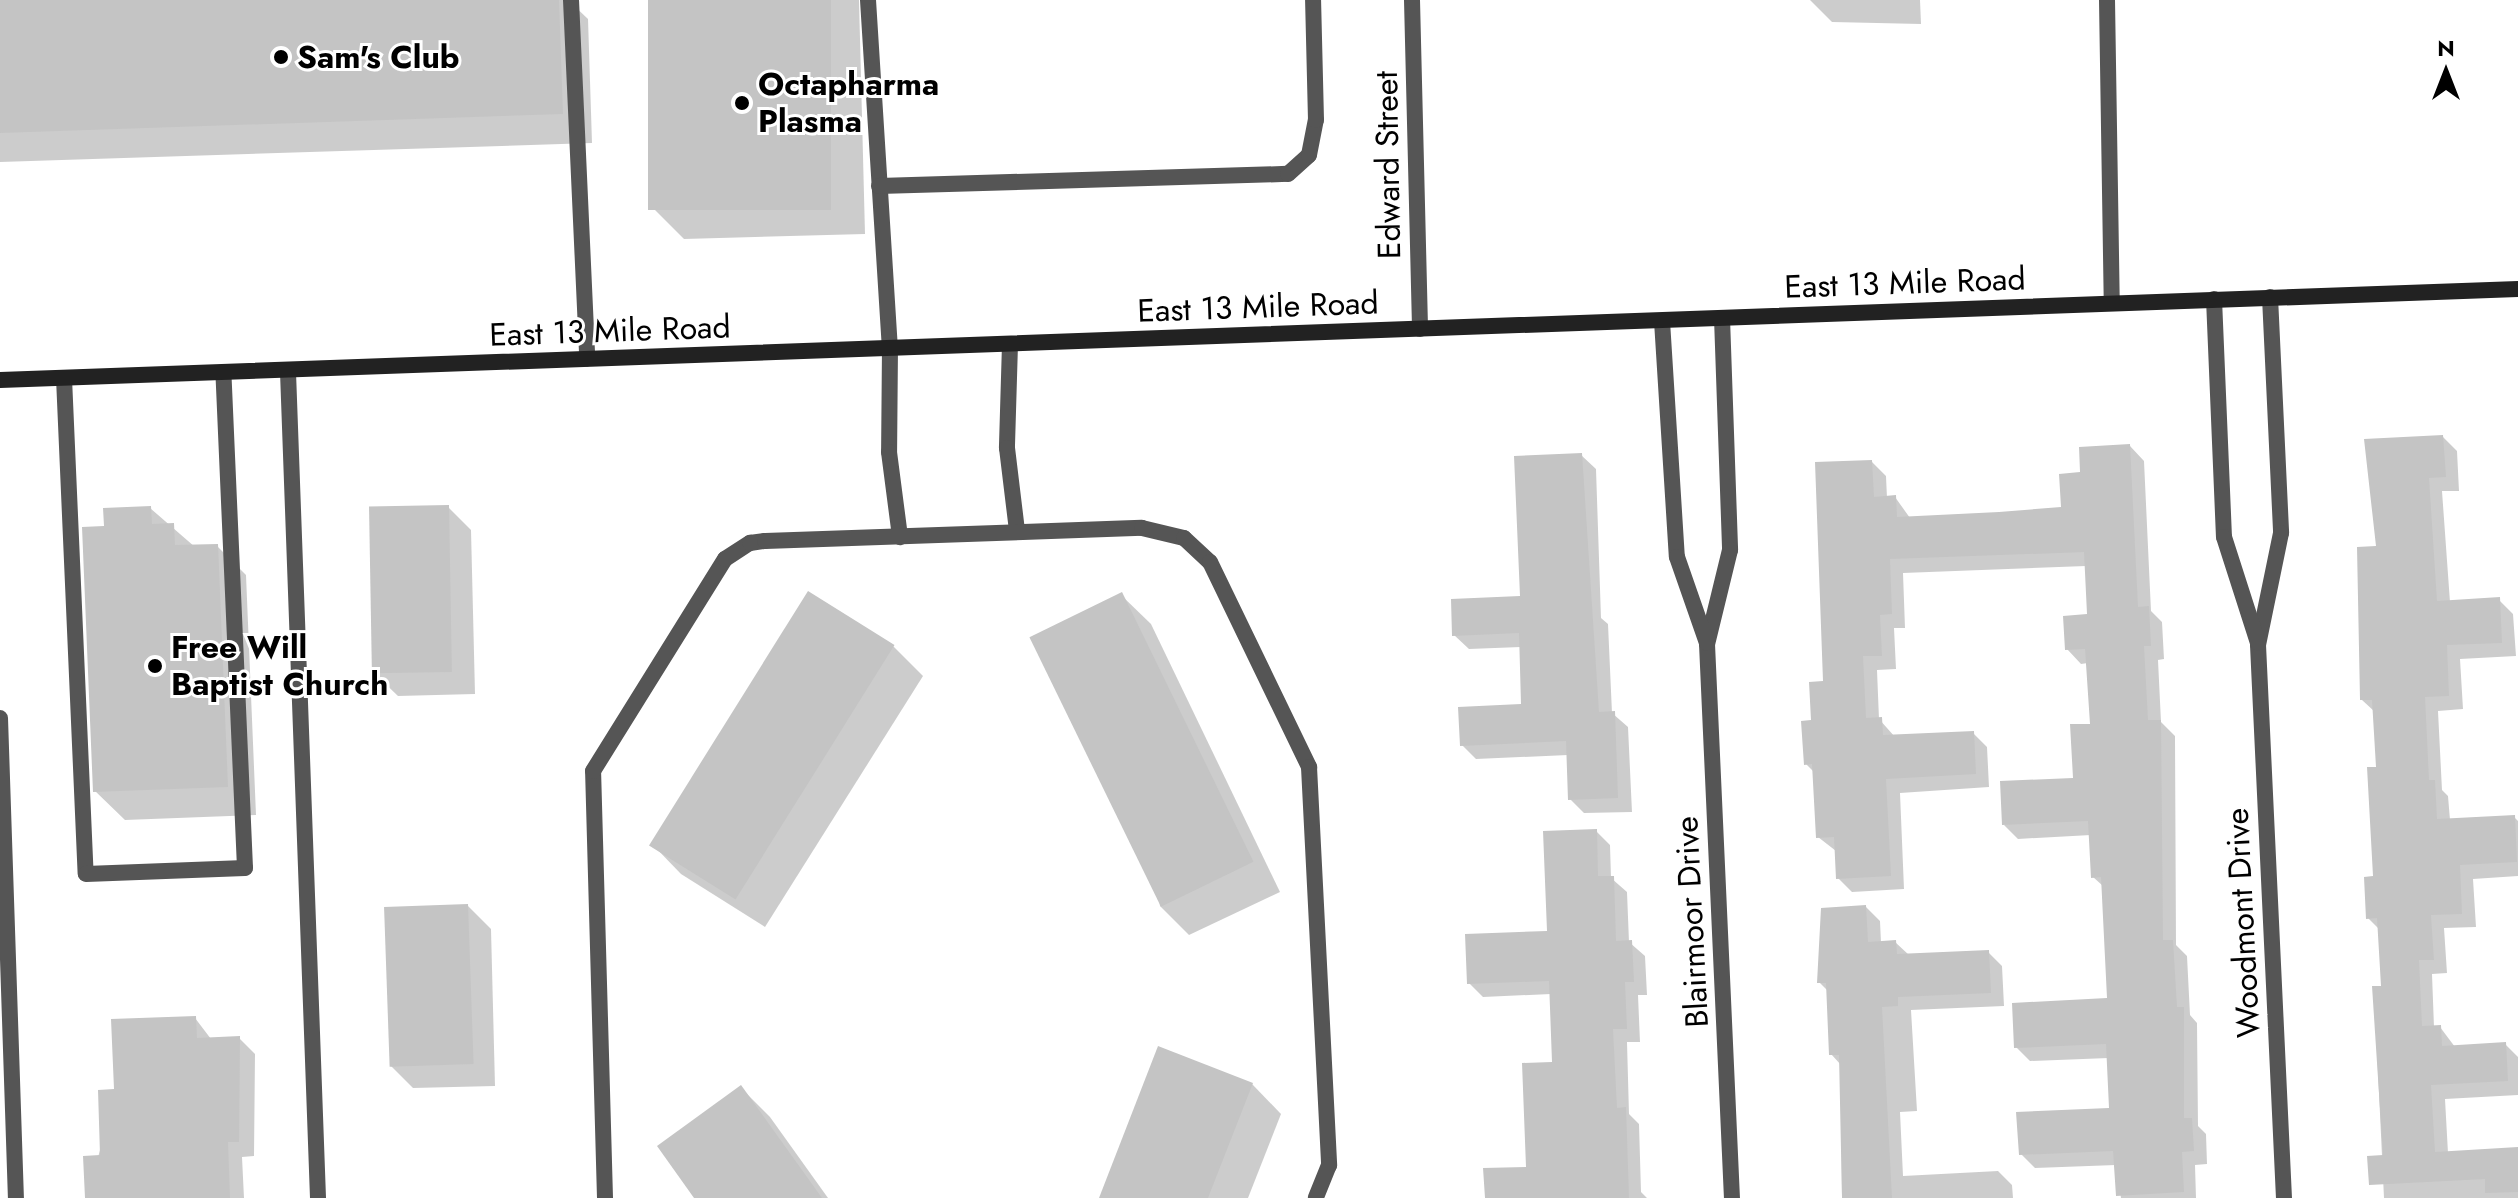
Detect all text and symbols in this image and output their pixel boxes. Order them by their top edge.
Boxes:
north arrow [2406,32,2486,112]
text: N [2437,32,2455,64]
place label: Sam's Club [297,38,460,76]
marker: Sam's Club [272,48,290,66]
place label: Octapharma Plasma [758,66,939,141]
street label: Edward Street [1367,71,1409,259]
marker: Octapharma Plasma [733,94,751,112]
street label: East 13 Mile Road [1784,260,2026,306]
street label: East 13 Mile Road [1137,284,1379,330]
street label: East 13 Mile Road [489,308,731,354]
place label: Free Will Baptist Church [171,629,388,704]
marker: Free Will Baptist Church [146,657,164,675]
street label: Woodmont Drive [2218,807,2268,1039]
street label: Blairmoor Drive [1667,815,1717,1029]

